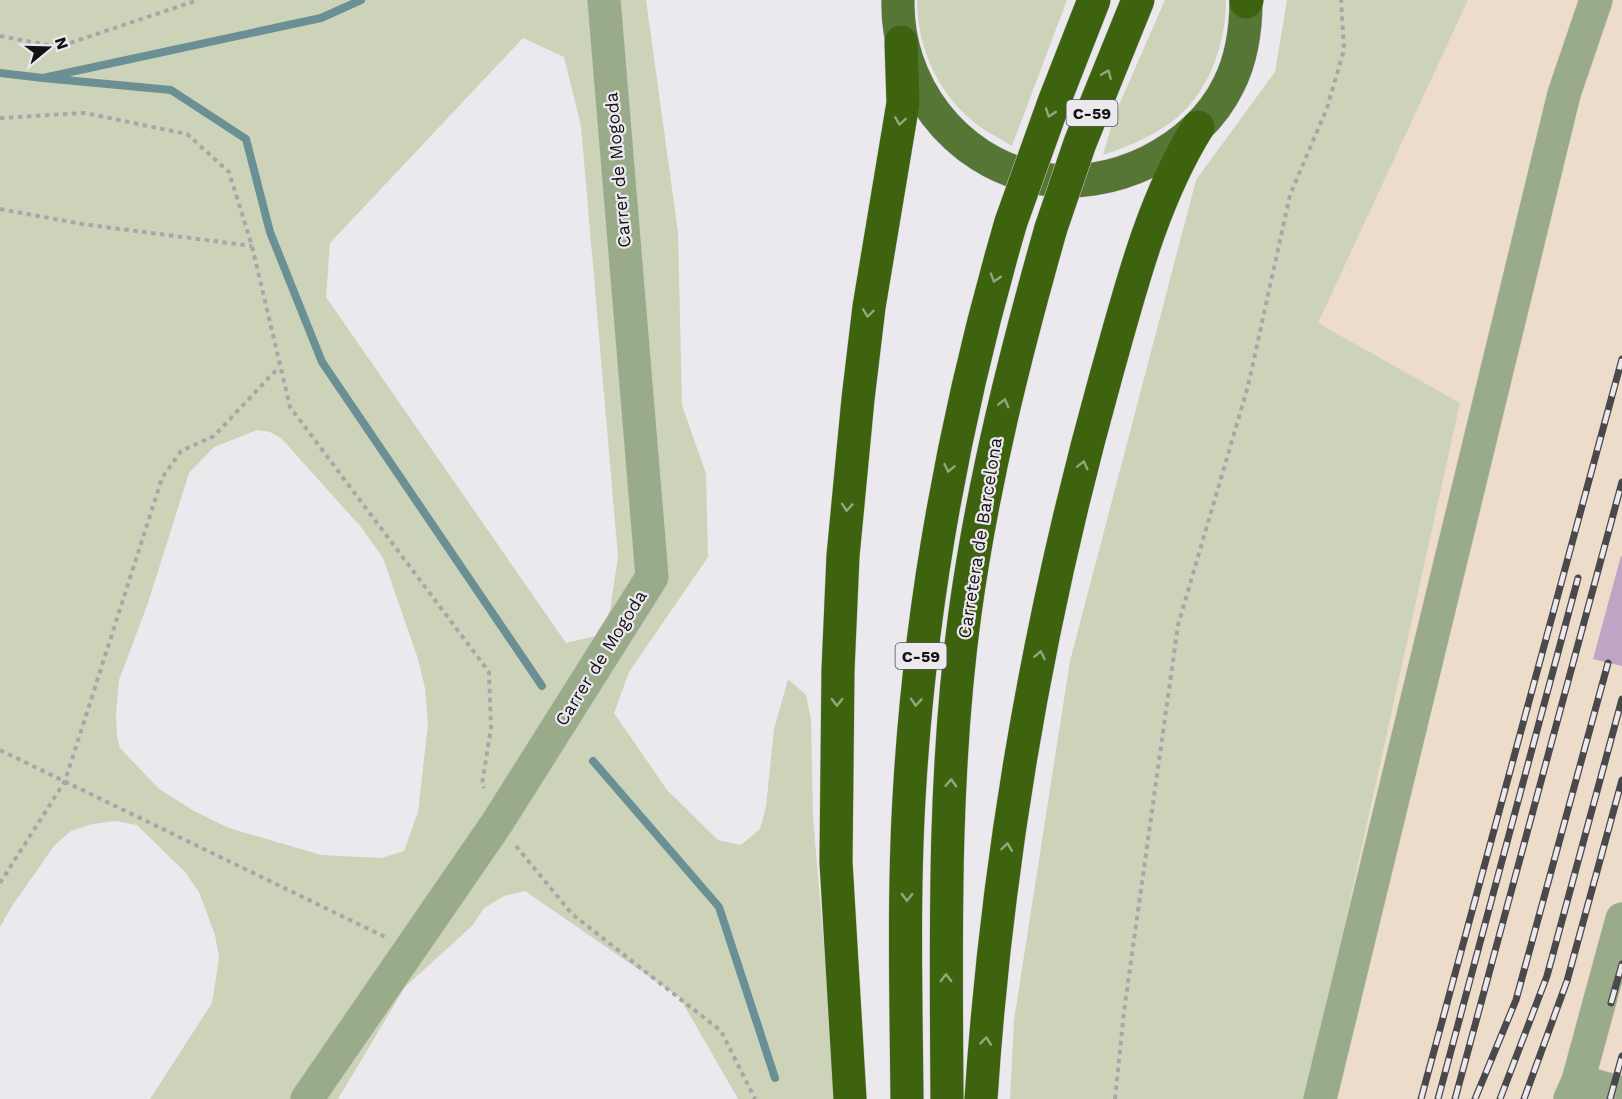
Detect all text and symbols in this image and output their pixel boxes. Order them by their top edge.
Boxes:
north arrow [18,18,78,78]
text: N [51,35,73,52]
one-way arrow [1100,69,1112,80]
street label: Carrer de Mogoda [600,91,635,249]
road number: C-59 [1066,100,1118,126]
one-way arrow [1044,107,1057,118]
one-way arrow [894,116,906,126]
one-way arrow [990,272,1002,283]
one-way arrow [863,309,875,318]
one-way arrow [996,398,1009,408]
street label: Carretera de Barcelona [953,436,1006,640]
one-way arrow [1076,460,1088,470]
one-way arrow [943,462,956,472]
one-way arrow [841,503,854,512]
street label: Carrer de Mogoda [550,586,651,729]
road number: C-59 [896,643,946,669]
one-way arrow [1033,650,1046,660]
one-way arrow [831,697,843,706]
one-way arrow [910,698,923,707]
one-way arrow [944,778,957,787]
one-way arrow [1001,842,1013,852]
one-way arrow [901,892,913,901]
one-way arrow [940,973,952,982]
one-way arrow [979,1036,992,1045]

